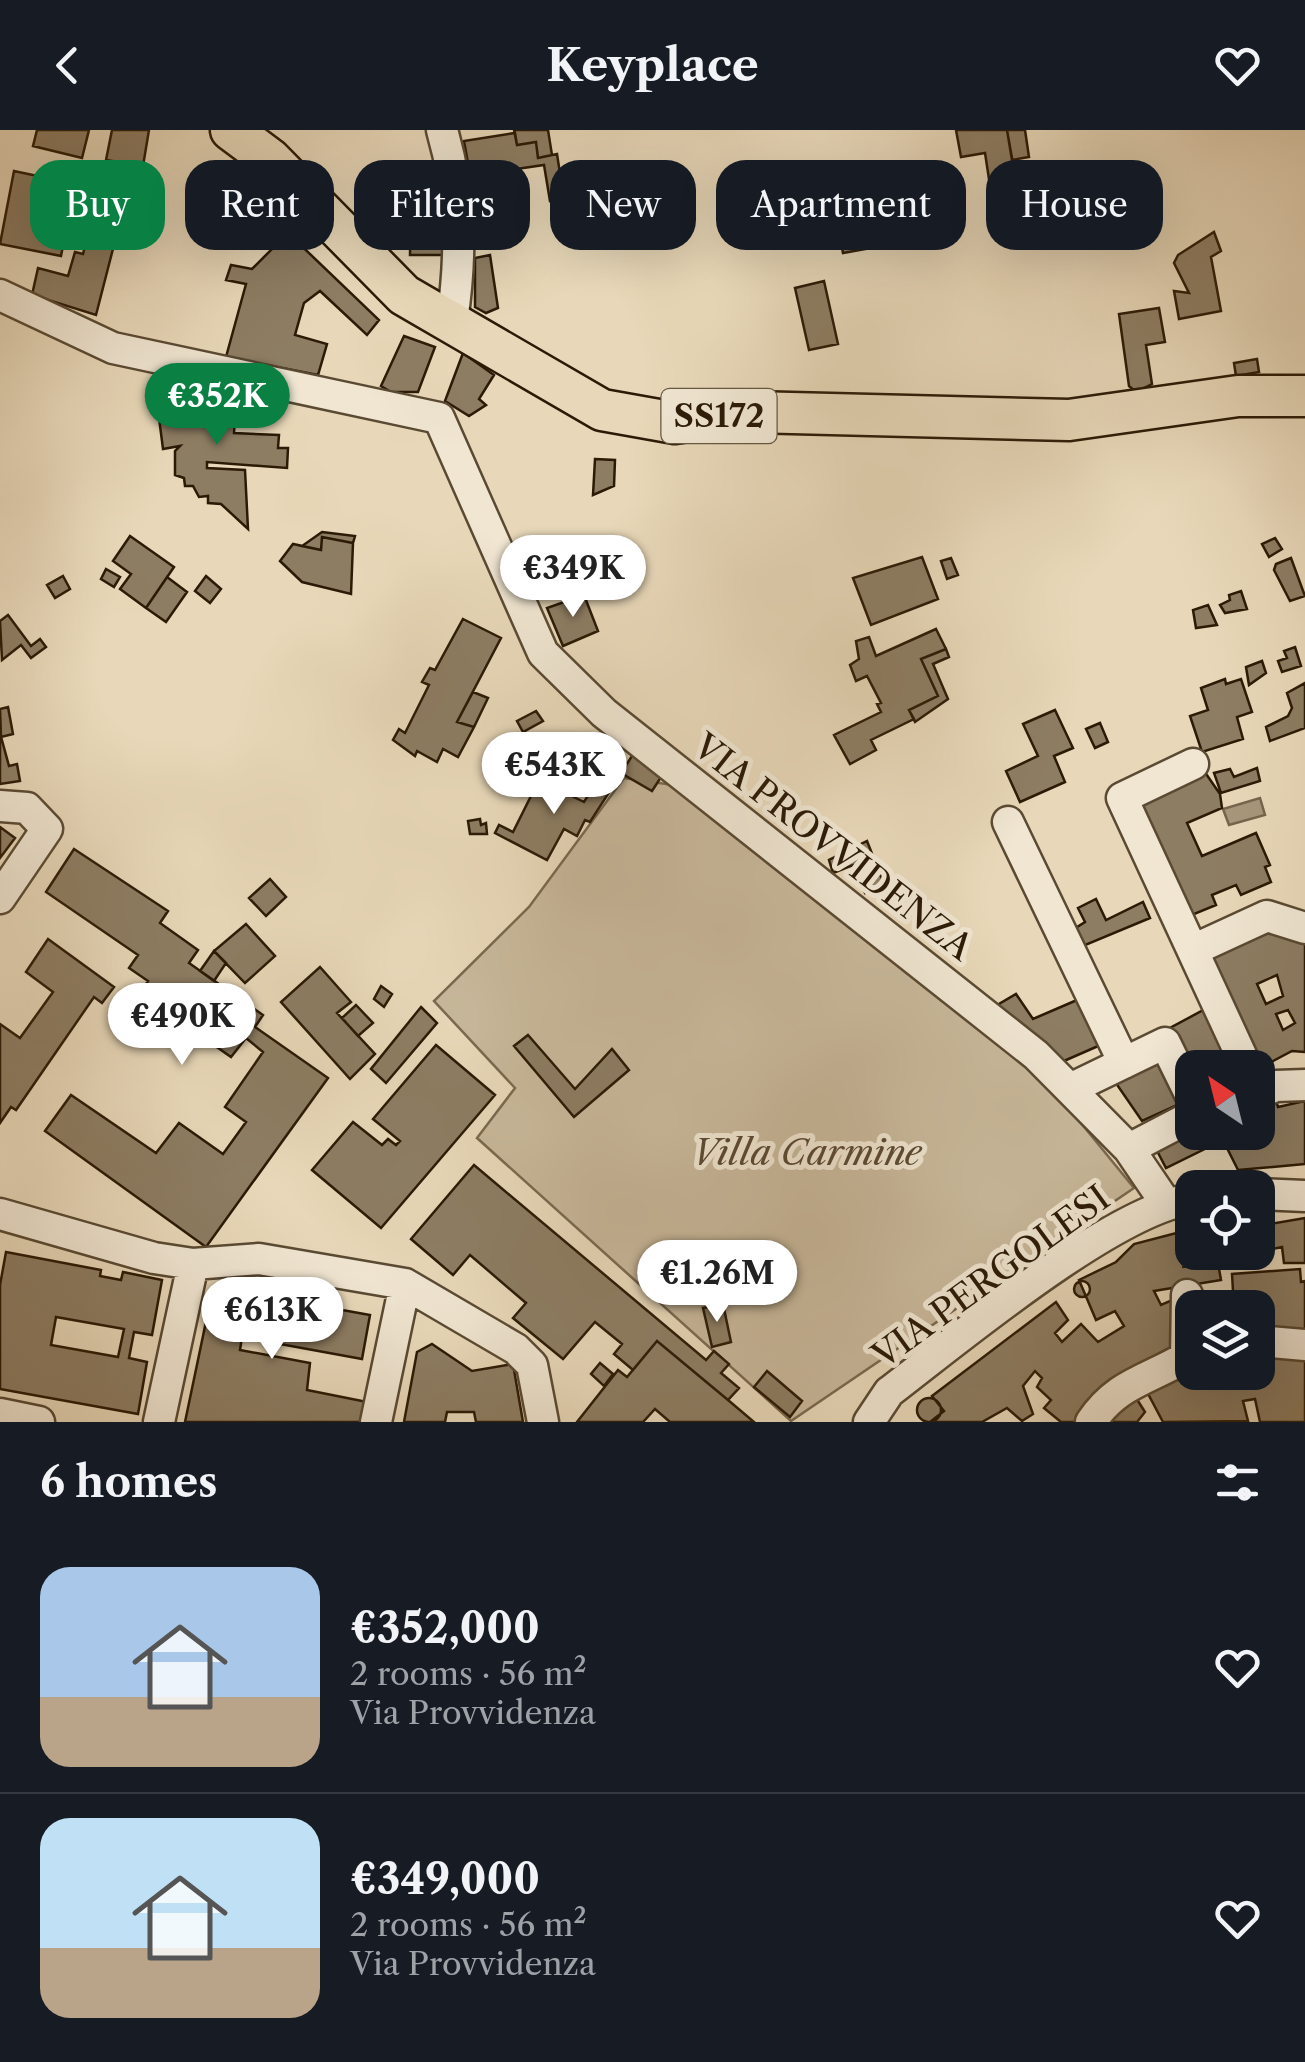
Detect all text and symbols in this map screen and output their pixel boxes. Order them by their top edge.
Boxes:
text: Keyplace [546,37,759,93]
icon: back [40,38,95,93]
icon: heart [1210,38,1265,93]
chip: Buy [30,160,165,250]
chip: Rent [185,160,334,250]
chip: Filters [354,160,530,250]
chip: New [550,160,696,250]
chip: Apartment [716,160,966,250]
chip: House [986,160,1163,250]
pin: €352K [147,363,287,448]
text: €352K [167,376,267,415]
road number: SS172 [662,389,776,443]
pin: €349K [503,535,643,620]
text: €349K [522,548,624,587]
street label: VIA PROVVIDENZA [684,724,982,970]
pin: €543K [484,732,624,817]
text: €543K [504,745,604,784]
pin: €490K [112,983,252,1068]
text: €490K [130,996,234,1035]
north arrow [1175,1050,1275,1150]
map controls [1175,1050,1275,1390]
park label: Villa Carmine [692,1131,923,1174]
button: locate [1175,1170,1275,1270]
street label: VIA PERGOLESI [863,1176,1118,1378]
pin: €1.26M [636,1240,798,1325]
text: €1.26M [659,1253,775,1292]
pin: €613K [202,1277,342,1362]
text: €613K [223,1290,321,1329]
button: layers [1175,1290,1275,1390]
icon: filters [1210,1455,1265,1510]
text: 6 homes [40,1456,218,1508]
text: €352,000 [350,1602,540,1654]
icon: home [120,1607,240,1727]
icon: heart [1210,1640,1265,1695]
text: 2 rooms · 56 m² [350,1654,587,1693]
text: Via Provvidenza [350,1693,596,1732]
text: €349,000 [350,1853,540,1905]
icon: home [120,1858,240,1978]
icon: heart [1210,1891,1265,1946]
text: 2 rooms · 56 m² [350,1905,587,1944]
text: Via Provvidenza [350,1944,596,1983]

